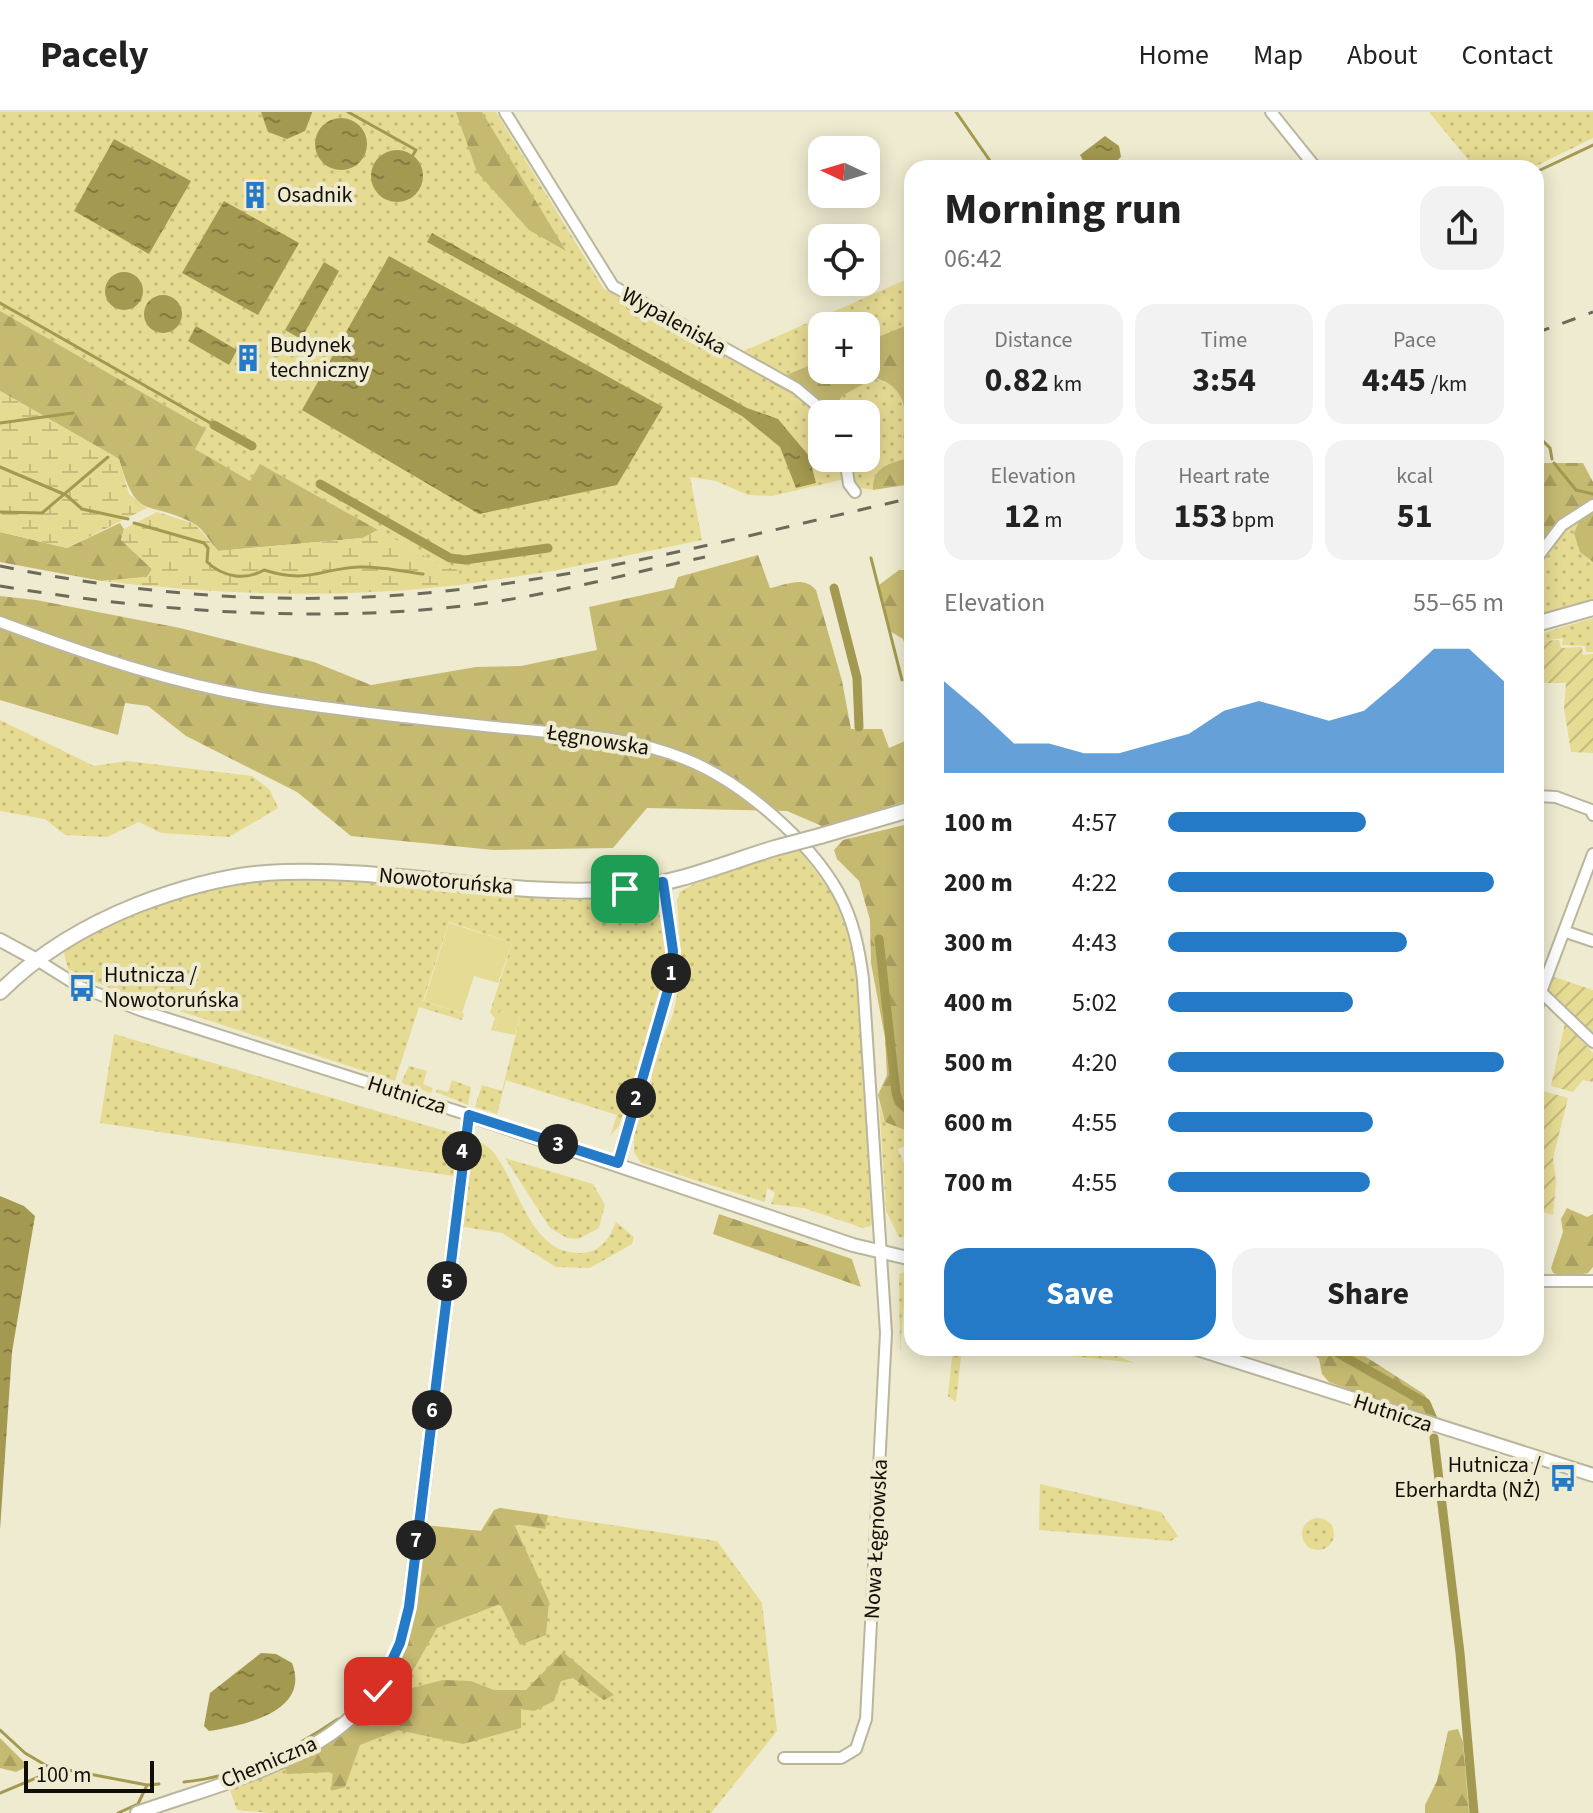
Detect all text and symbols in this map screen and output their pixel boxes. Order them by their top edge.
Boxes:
text: Pacely [40,28,149,82]
text: Home [1138,35,1209,75]
text: Map [1253,35,1303,75]
text: About [1347,35,1418,75]
text: Contact [1462,35,1553,75]
north arrow [808,136,880,208]
map controls [808,136,880,472]
text: Morning run [944,178,1182,241]
place label: Osadnik [277,179,353,211]
building icon: Osadnik [240,180,270,210]
button: share [1420,186,1504,270]
button: locate [808,224,880,296]
text: 06:42 [944,240,1002,277]
street label: Wypaleniska [616,279,732,363]
button: + [808,312,880,384]
text: Distance [994,324,1072,356]
text: Time [1201,324,1247,356]
text: Pace [1393,324,1436,356]
place label: Budynek techniczny [270,329,370,386]
building icon: Budynek techniczny [233,343,263,373]
text: 0.82 [985,356,1049,405]
text: 3:54 [1192,356,1256,405]
text: 4:45 [1362,356,1426,405]
text: km [1049,368,1082,400]
text: /km [1426,368,1467,400]
button: − [808,400,880,472]
text: Elevation [990,460,1076,492]
text: Heart rate [1178,460,1270,492]
text: kcal [1396,460,1433,492]
text: 12 [1004,492,1040,541]
text: 153 [1174,492,1227,541]
text: 51 [1397,492,1433,541]
text: m [1040,504,1063,536]
text: bpm [1227,504,1274,536]
text: Elevation [944,584,1045,621]
text: 55–65 m [1413,584,1504,621]
street label: Łęgnowska [544,716,651,764]
text: 100 m [944,804,1013,841]
text: 4:57 [1072,804,1117,841]
pin [591,855,659,923]
street label: Nowotoruńska [377,859,515,903]
text: 200 m [944,864,1013,901]
text: 4:22 [1072,864,1117,901]
icon: arrive [603,867,647,911]
text: 300 m [944,924,1013,961]
text: 4:43 [1072,924,1117,961]
pin: 1 [651,953,691,993]
text: 1 [665,957,677,989]
place label: Hutnicza / Nowotoruńska [104,959,239,1016]
bus stop icon: Hutnicza / Nowotoruńska [67,973,97,1003]
text: 400 m [944,984,1013,1021]
text: 5:02 [1072,984,1117,1021]
text: 500 m [944,1044,1013,1081]
text: 4:20 [1072,1044,1117,1081]
street label: Hutnicza [363,1067,451,1123]
pin: 2 [616,1078,656,1118]
text: 2 [630,1082,642,1114]
text: 600 m [944,1104,1013,1141]
text: 4:55 [1072,1104,1117,1141]
pin: 3 [538,1124,578,1164]
text: 3 [552,1128,564,1160]
pin: 4 [442,1131,482,1171]
text: 4 [456,1135,468,1167]
text: 700 m [944,1164,1013,1201]
text: 4:55 [1072,1164,1117,1201]
button: Save [944,1248,1216,1340]
button: Share [1232,1248,1504,1340]
pin: 5 [427,1261,467,1301]
text: 5 [441,1265,453,1297]
street label: Hutnicza [1349,1385,1437,1441]
pin: 6 [412,1390,452,1430]
text: 6 [426,1394,438,1426]
place label: Hutnicza / Eberhardta (NŻ) [1394,1449,1541,1506]
street label: Nowa Łęgnowska [856,1458,896,1620]
bus stop icon: Hutnicza / Eberhardta (NŻ) [1548,1463,1578,1493]
pin: 7 [396,1520,436,1560]
text: 7 [410,1524,422,1556]
pin [344,1657,412,1725]
icon: check [356,1669,400,1713]
street label: Chemiczna [216,1727,322,1797]
scale bar [24,1757,154,1793]
text: 100 m [36,1759,91,1791]

